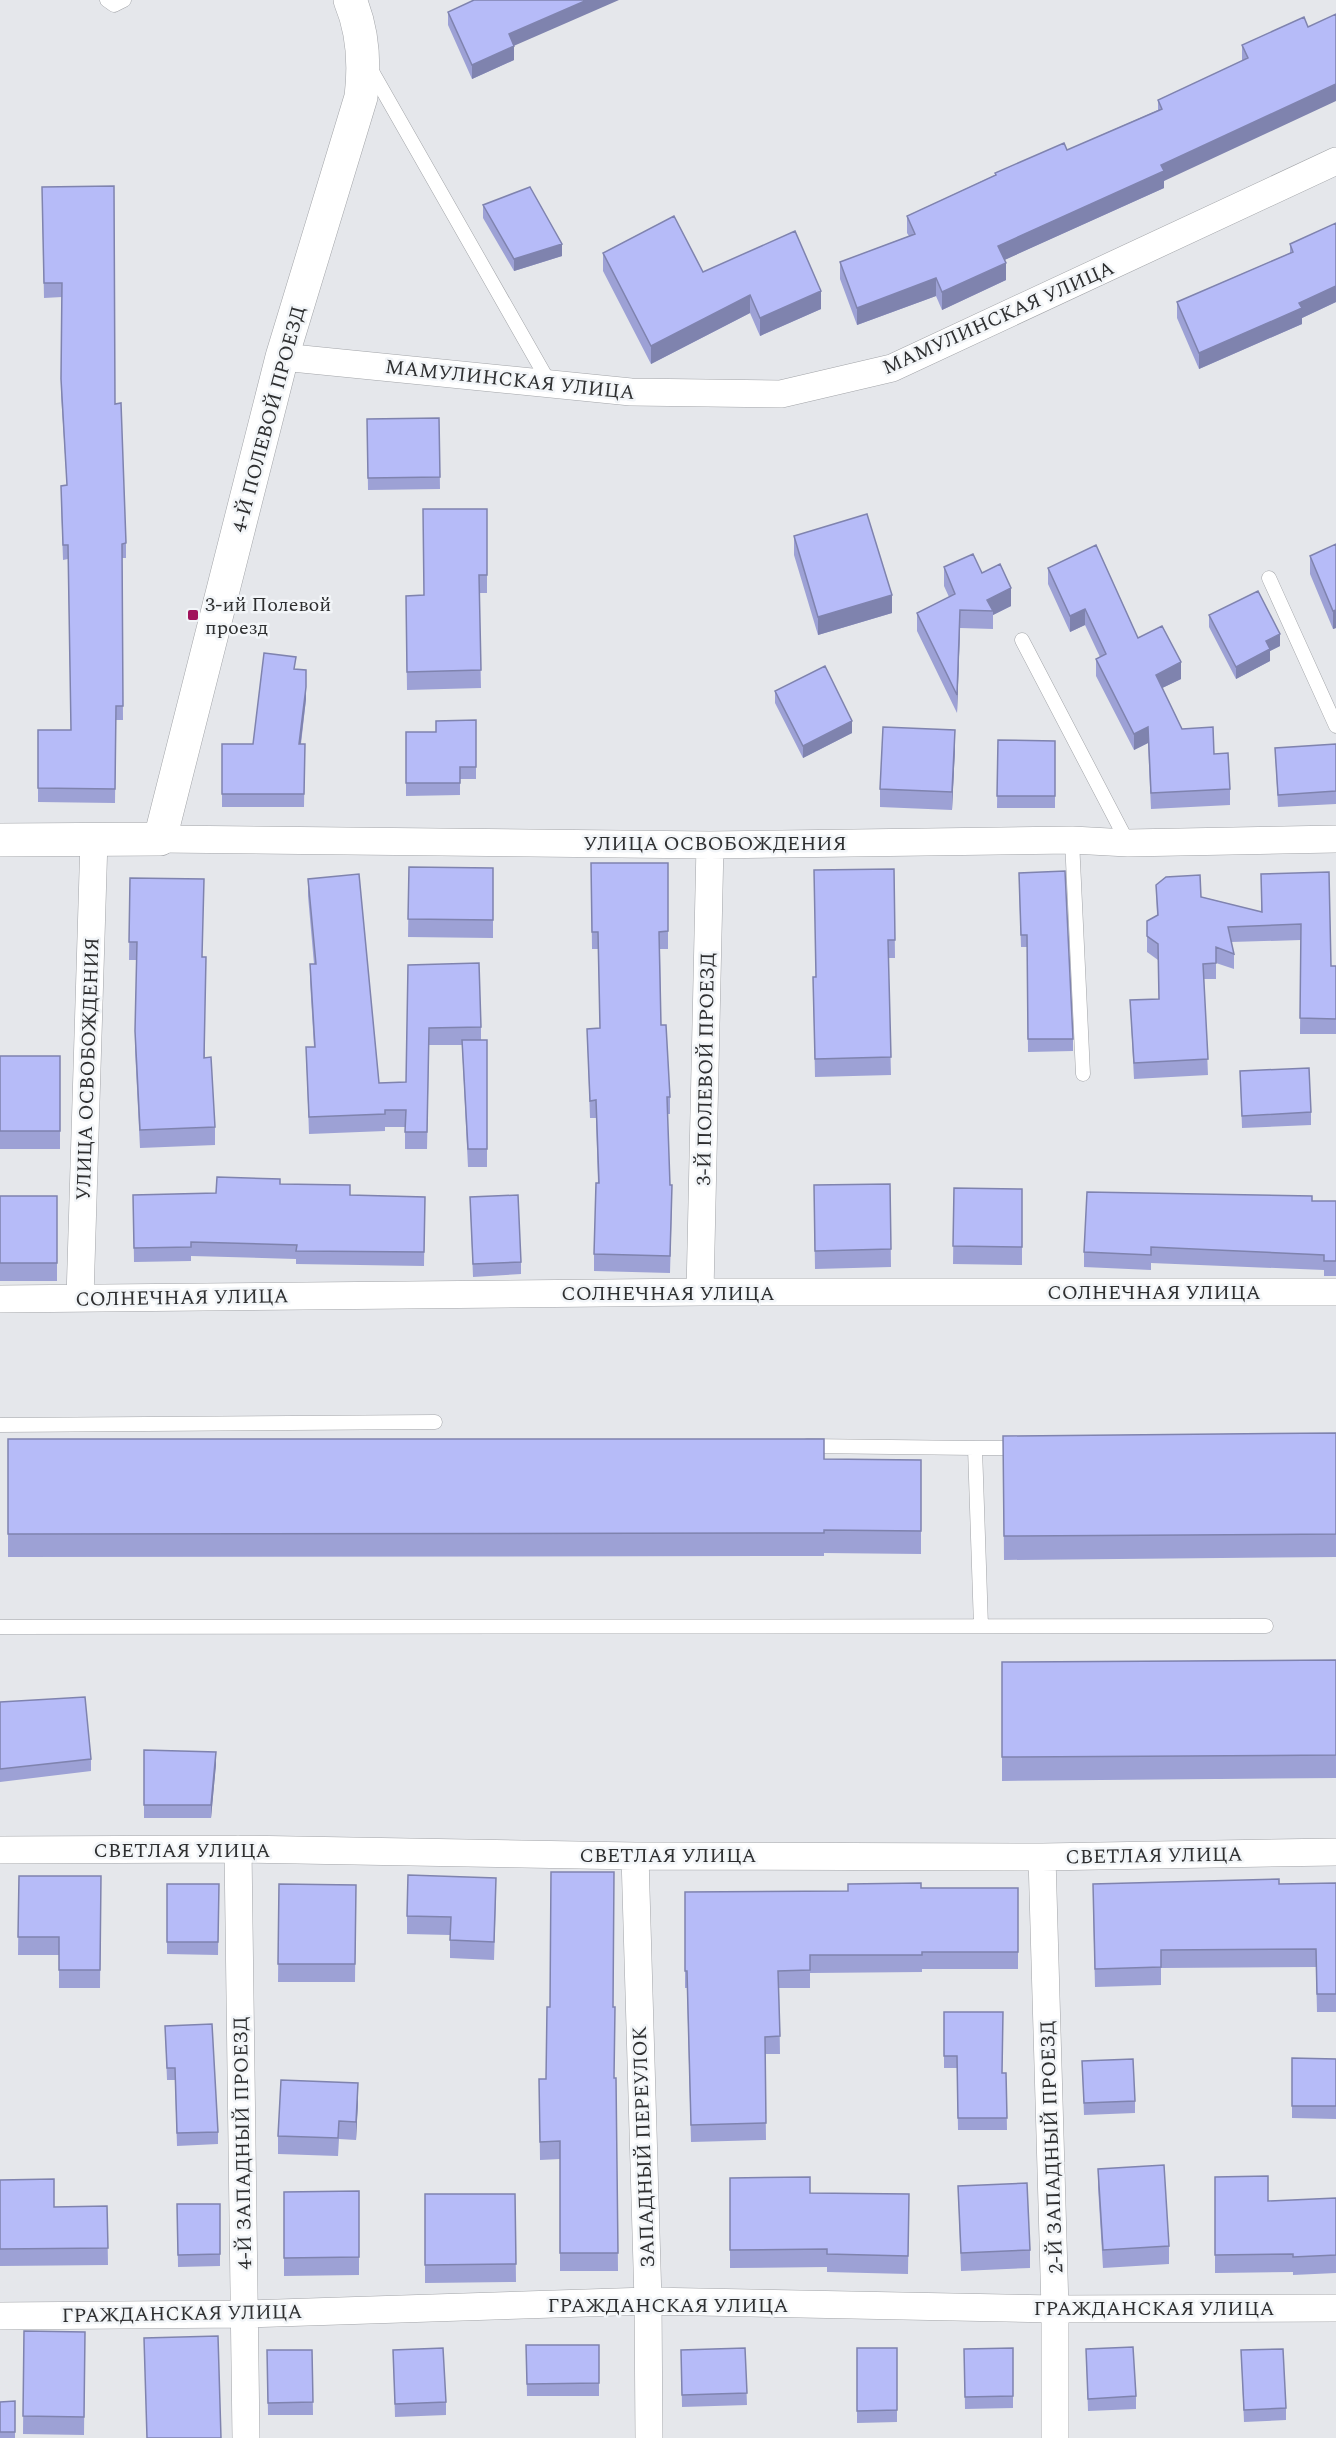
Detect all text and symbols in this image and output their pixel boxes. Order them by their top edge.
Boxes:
street label: МАМУЛИНСКАЯ УЛИЦА [878,253,1119,383]
street label: 4-Й ПОЛЕВОЙ ПРОЕЗД [224,303,314,536]
street label: МАМУЛИНСКАЯ УЛИЦА [383,352,636,408]
place label: 3-ий Полевой проезд [205,590,331,643]
marker: 3-ий Полевой проезд [186,608,200,622]
street label: УЛИЦА ОСВОБОЖДЕНИЯ [583,829,847,859]
street label: УЛИЦА ОСВОБОЖДЕНИЯ [68,937,108,1201]
street label: 3-Й ПОЛЕВОЙ ПРОЕЗД [689,952,723,1186]
street label: СОЛНЕЧНАЯ УЛИЦА [1047,1278,1261,1308]
street label: СОЛНЕЧНАЯ УЛИЦА [561,1279,775,1309]
street label: СОЛНЕЧНАЯ УЛИЦА [75,1281,289,1315]
street label: СВЕТЛАЯ УЛИЦА [93,1836,271,1866]
street label: СВЕТЛАЯ УЛИЦА [1065,1839,1243,1873]
street label: СВЕТЛАЯ УЛИЦА [579,1841,757,1871]
street label: 4-Й ЗАПАДНЫЙ ПРОЕЗД [226,2016,260,2270]
street label: 2-Й ЗАПАДНЫЙ ПРОЕЗД [1033,2020,1071,2274]
street label: ЗАПАДНЫЙ ПЕРЕУЛОК [625,2025,663,2268]
street label: ГРАЖДАНСКАЯ УЛИЦА [548,2291,788,2321]
street label: ГРАЖДАНСКАЯ УЛИЦА [1034,2294,1274,2324]
street label: ГРАЖДАНСКАЯ УЛИЦА [61,2297,303,2331]

